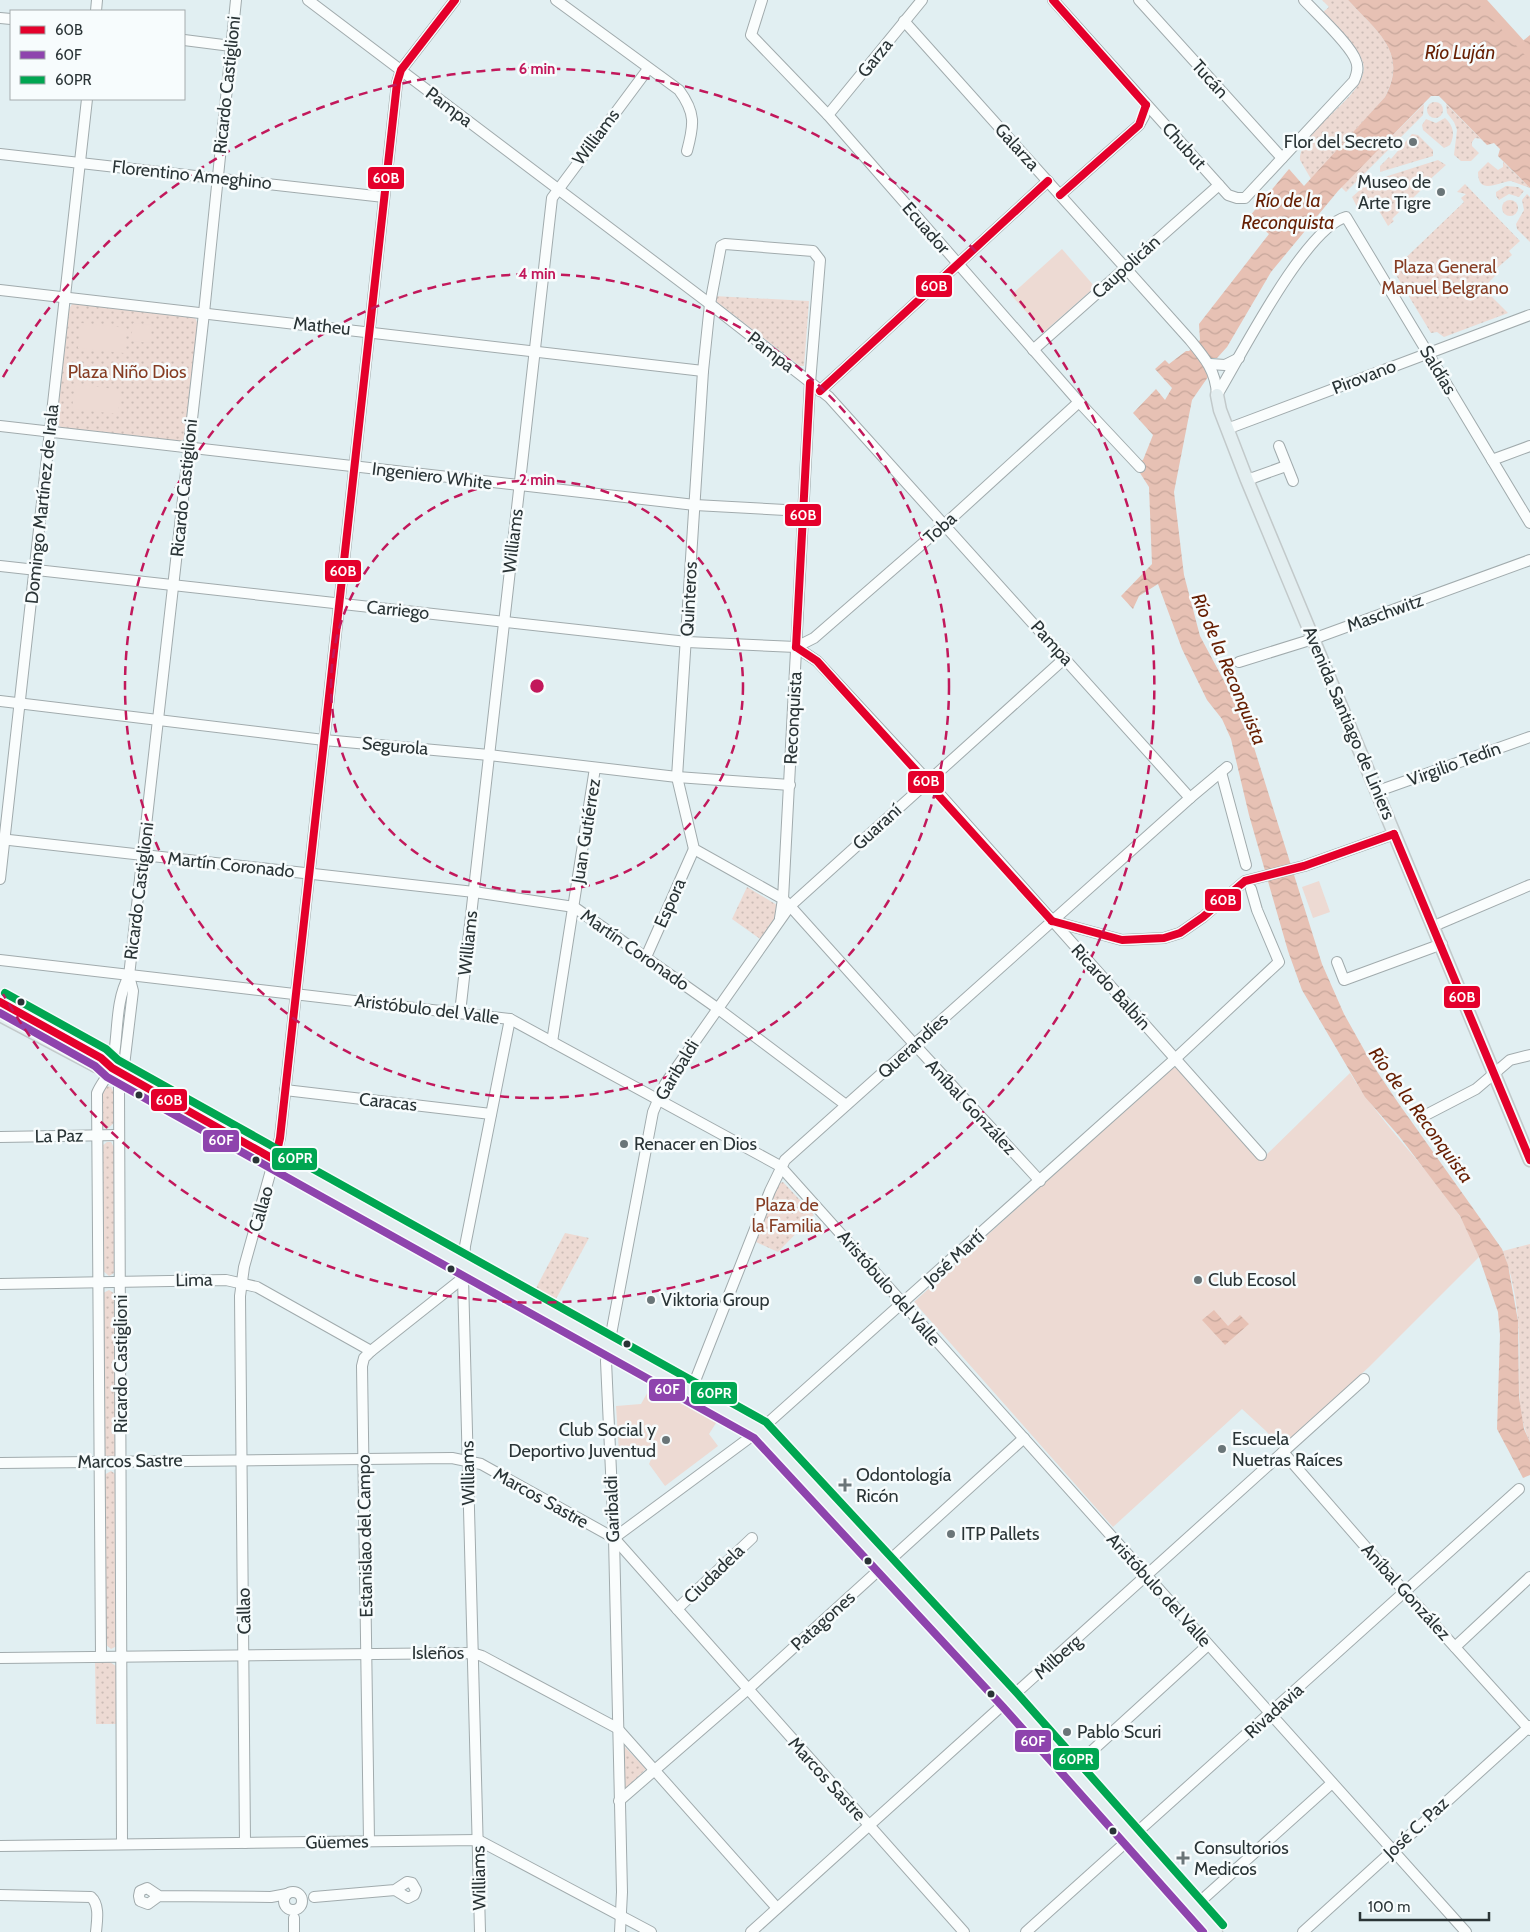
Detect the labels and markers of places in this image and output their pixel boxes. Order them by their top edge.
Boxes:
place label: Flor del Secreto [1284,131,1403,153]
marker: Flor del Secreto [1407,136,1419,148]
place label: Museo de Arte Tigre [1357,171,1431,214]
marker: Museo de Arte Tigre [1435,186,1447,198]
centre of rings [528,677,546,695]
unlabelled marker [16,997,26,1007]
unlabelled marker [134,1090,144,1100]
place label: Renacer en Dios [634,1133,757,1155]
marker: Renacer en Dios [618,1138,630,1150]
unlabelled marker [251,1155,261,1165]
unlabelled marker [446,1264,456,1274]
place label: Club Ecosol [1208,1269,1297,1291]
marker: Club Ecosol [1192,1274,1204,1286]
place label: Viktoria Group [661,1289,770,1311]
marker: Viktoria Group [645,1294,657,1306]
unlabelled marker [622,1339,632,1349]
place label: Club Social y Deportivo Juventud [509,1419,656,1462]
place label: Escuela Nuetras Raíces [1232,1428,1343,1471]
marker: Club Social y Deportivo Juventud [660,1434,672,1446]
marker: Escuela Nuetras Raíces [1216,1443,1228,1455]
place label: Odontología Ricón [856,1464,952,1507]
marker: Odontología Ricón [838,1478,852,1492]
place label: ITP Pallets [961,1523,1039,1545]
marker: ITP Pallets [945,1528,957,1540]
unlabelled marker [863,1556,873,1566]
unlabelled marker [986,1689,996,1699]
place label: Pablo Scuri [1077,1721,1161,1743]
marker: Pablo Scuri [1061,1726,1073,1738]
unlabelled marker [1108,1826,1118,1836]
place label: Consultorios Medicos [1194,1837,1289,1880]
marker: Consultorios Medicos [1176,1851,1190,1865]

